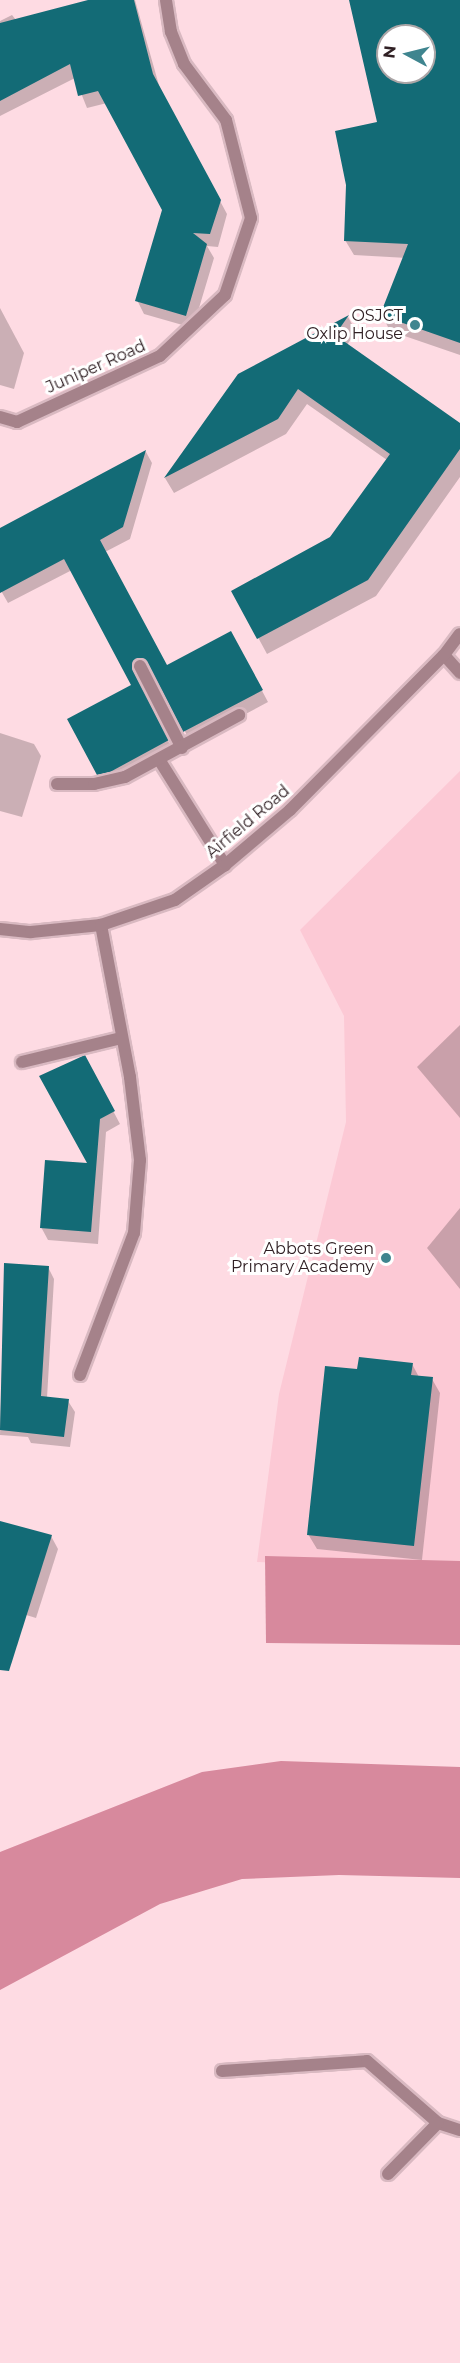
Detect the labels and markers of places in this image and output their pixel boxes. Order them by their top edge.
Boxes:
place label: OSJCT Oxlip House [306,306,403,344]
marker: OSJCT Oxlip House [408,318,422,332]
place label: Abbots Green Primary Academy [231,1239,374,1277]
marker: Abbots Green Primary Academy [379,1251,393,1265]

